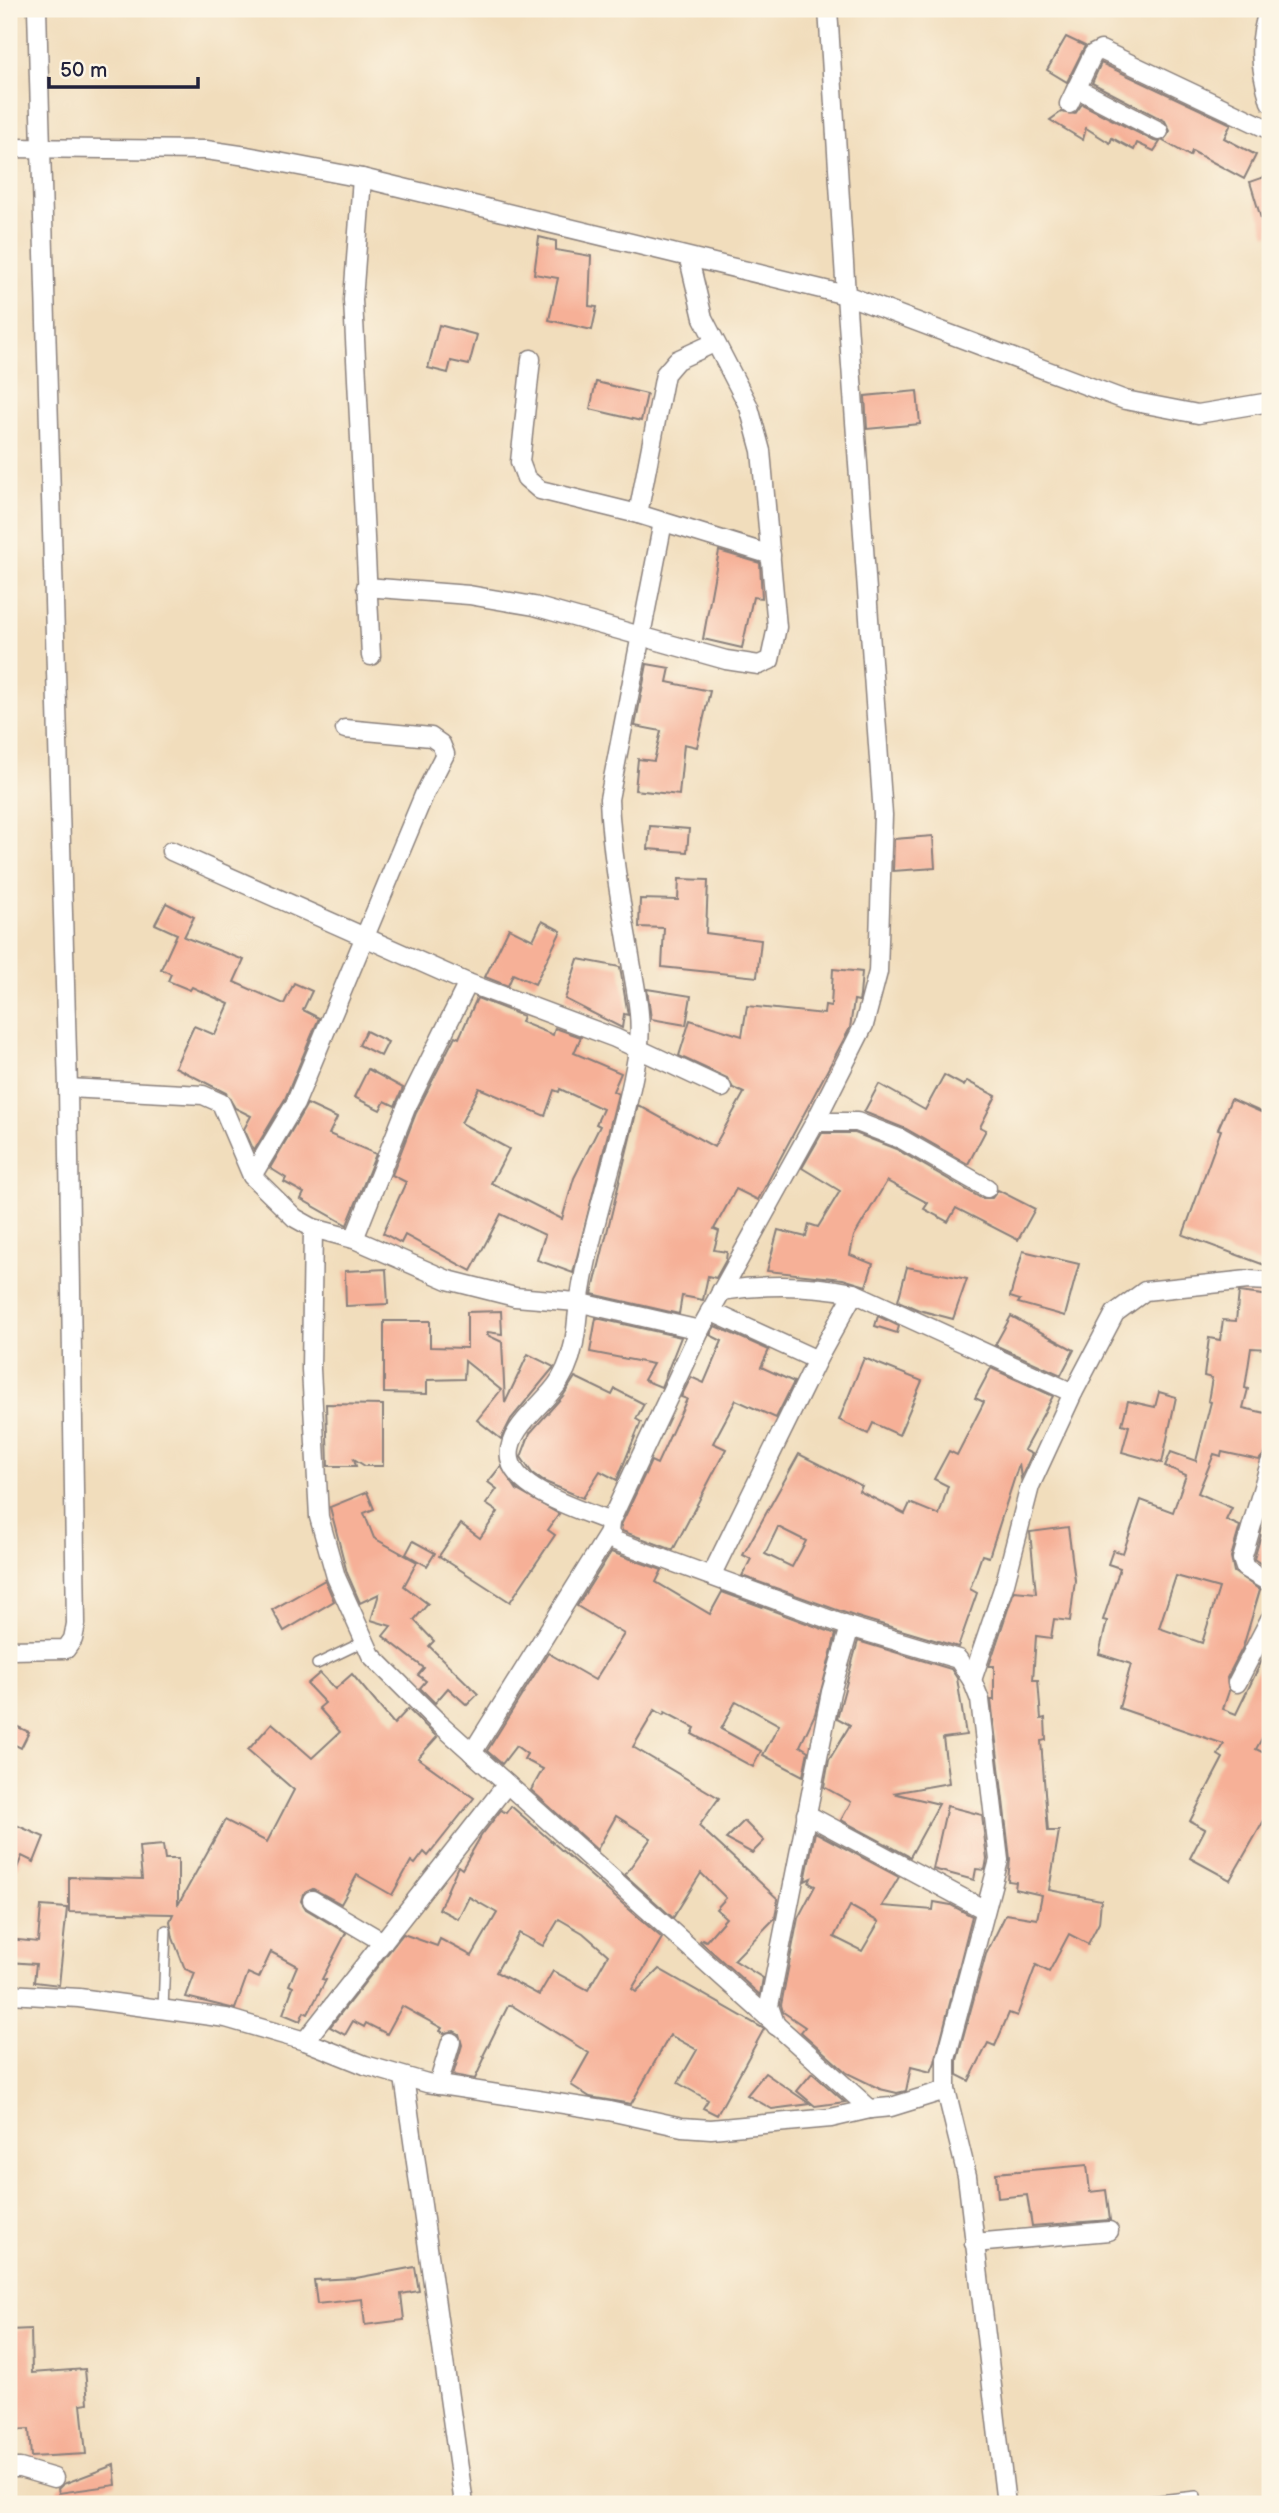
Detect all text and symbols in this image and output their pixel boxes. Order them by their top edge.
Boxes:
scale bar [49,46,198,90]
text: 50 m [60,58,107,83]

